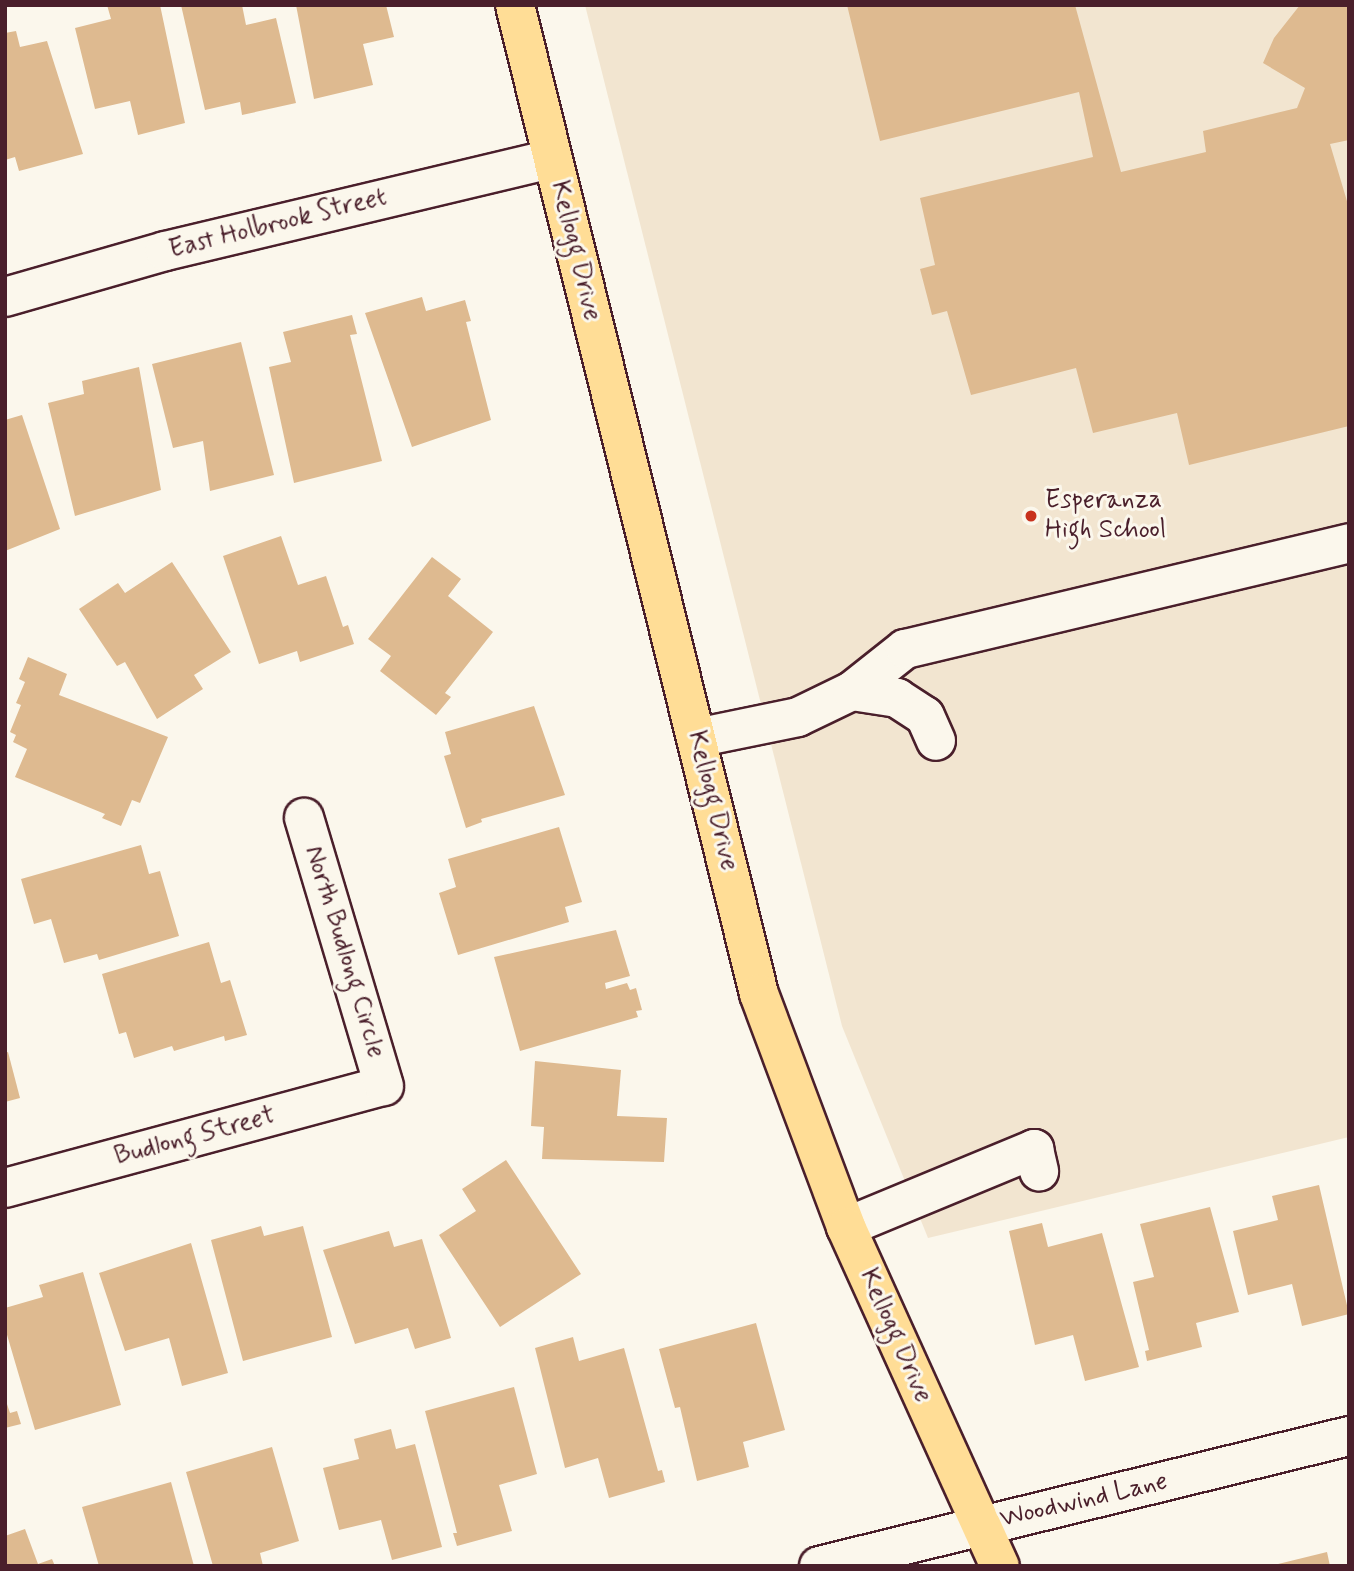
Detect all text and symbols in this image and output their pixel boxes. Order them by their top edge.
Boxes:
street label: Kellogg Drive [543,179,607,323]
street label: East Holbrook Street [164,181,392,267]
place label: Esperanza High School [1045,485,1166,546]
marker: Esperanza High School [1023,508,1039,524]
street label: Kellogg Drive [680,729,744,873]
street label: North Budlong Circle [297,842,391,1062]
street label: Budlong Street [112,1101,278,1173]
street label: Kellogg Drive [852,1265,938,1407]
street label: Woodwind Lane [996,1466,1172,1536]

